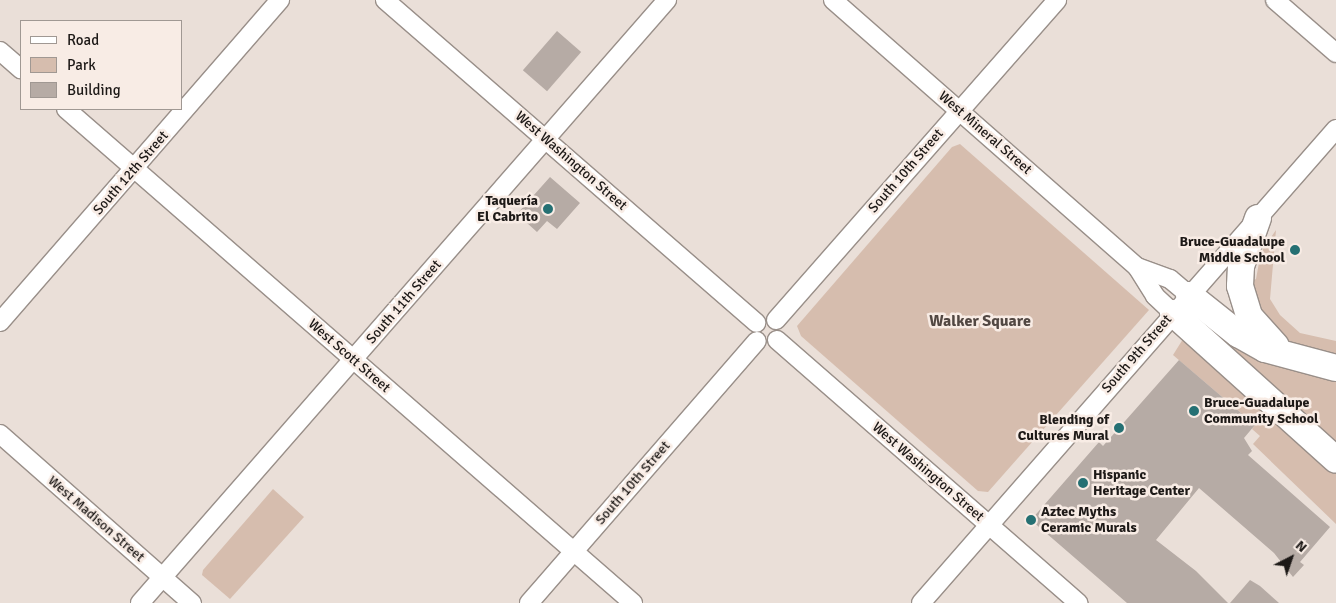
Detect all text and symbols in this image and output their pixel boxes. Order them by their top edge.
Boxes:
legend [20,20,182,110]
text: Road [67,31,99,49]
text: Park [67,56,96,74]
text: Building [67,81,121,99]
street label: West Mineral Street [935,88,1035,178]
street label: West Washington Street [512,108,630,214]
street label: South 10th Street [865,126,947,216]
street label: South 12th Street [90,128,172,218]
place label: Taquería El Cabrito [477,193,538,226]
marker: Taquería El Cabrito [542,203,554,215]
place label: Bruce-Guadalupe Middle School [1179,234,1285,266]
marker: Bruce-Guadalupe Middle School [1289,244,1301,256]
street label: South 11th Street [363,257,445,347]
district label: Walker Square [929,311,1031,331]
street label: South 9th Street [1099,312,1175,396]
street label: West Scott Street [305,316,393,396]
place label: Bruce-Guadalupe Community School [1204,395,1318,428]
marker: Bruce-Guadalupe Community School [1188,405,1200,417]
place label: Blending of Cultures Mural [1018,412,1109,444]
street label: West Washington Street [869,419,987,525]
marker: Blending of Cultures Mural [1113,422,1125,434]
street label: South 10th Street [592,438,674,528]
place label: Hispanic Heritage Center [1093,467,1190,500]
street label: West Madison Street [44,472,148,566]
marker: Hispanic Heritage Center [1077,477,1089,489]
place label: Aztec Myths Ceramic Murals [1041,504,1137,536]
marker: Aztec Myths Ceramic Murals [1025,514,1037,526]
north arrow [1266,533,1316,583]
text: N [1292,537,1310,556]

